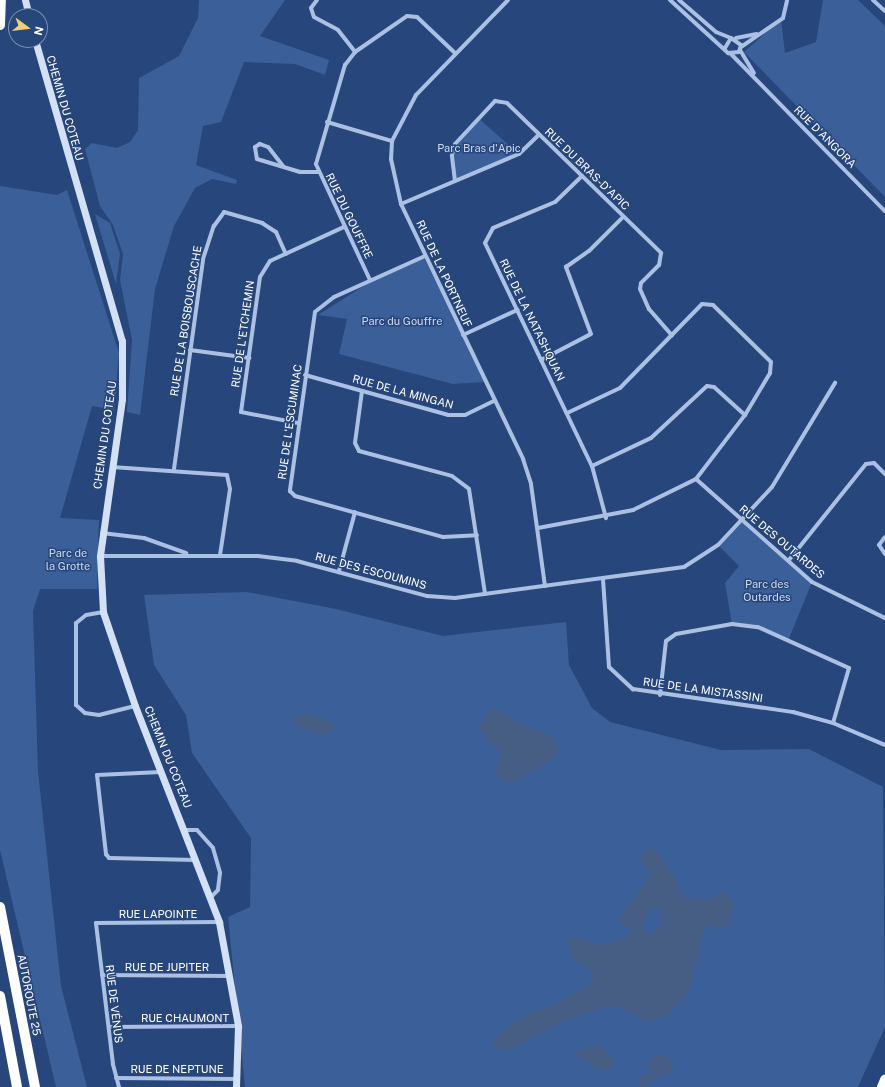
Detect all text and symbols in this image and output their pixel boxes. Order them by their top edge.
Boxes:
north arrow [8,8,48,48]
text: N [32,25,46,37]
street label: CHEMIN DU COTEAU [44,54,86,162]
street label: RUE D'ANGORA [791,103,859,171]
street label: RUE DU BRAS-D'APIC [542,125,632,213]
park label: Parc Bras d'Apic [437,141,521,155]
street label: RUE DU GOUFFRE [323,171,375,261]
street label: RUE DE LA PORTNEUF [413,218,475,330]
street label: RUE DE LA BOISBOUSCACHE [168,245,204,397]
street label: RUE DE LA NATASHQUAN [497,257,567,383]
street label: RUE DE L'ETCHEMIN [229,280,257,388]
park label: Parc du Gouffre [362,314,442,328]
street label: RUE DE L'ESCUMINAC [275,364,305,480]
street label: RUE DE LA MINGAN [351,372,455,412]
street label: CHEMIN DU COTEAU [91,380,119,490]
street label: RUE DES OUTARDES [737,502,827,582]
park label: Parc de la Grotte [46,547,90,573]
street label: RUE DES ESCOUMINS [314,550,428,592]
park label: Parc des Outardes [743,578,791,604]
street label: RUE DE LA MISTASSINI [642,675,764,705]
street label: CHEMIN DU COTEAU [141,704,195,810]
street label: RUE LAPOINTE [119,907,197,921]
street label: AUTOROUTE 25 [15,953,43,1037]
street label: RUE DE JUPITER [125,960,209,974]
street label: RUE DE VÉNUS [103,964,125,1044]
street label: RUE CHAUMONT [141,1011,229,1025]
street label: RUE DE NEPTUNE [130,1062,224,1076]

